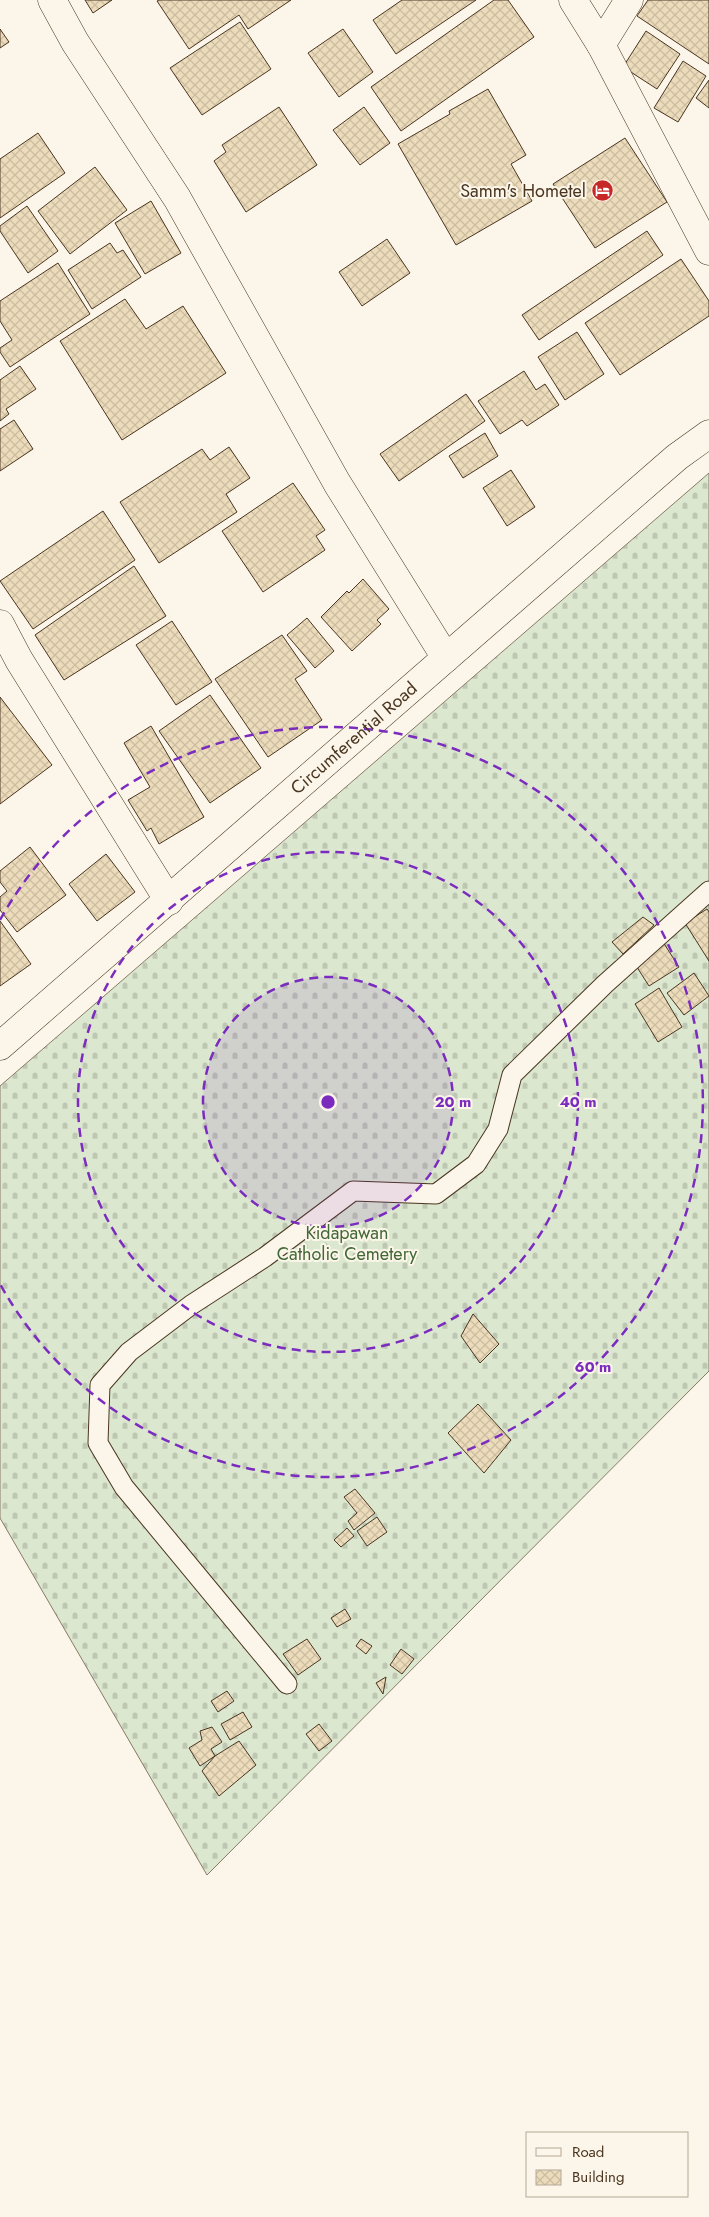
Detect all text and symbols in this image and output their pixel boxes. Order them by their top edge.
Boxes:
place label: Samm's Hometel [460,178,586,204]
hotel icon: Samm's Hometel [590,179,614,203]
street label: Circumferential Road [285,676,423,801]
text: 20 m [435,1091,471,1113]
text: 40 m [559,1091,597,1113]
centre of rings [319,1093,337,1111]
park label: Kidapawan Catholic Cemetery [277,1220,417,1267]
text: 60 m [575,1356,611,1378]
legend [526,2132,689,2197]
text: Road [572,2141,604,2163]
text: Building [572,2166,624,2188]

